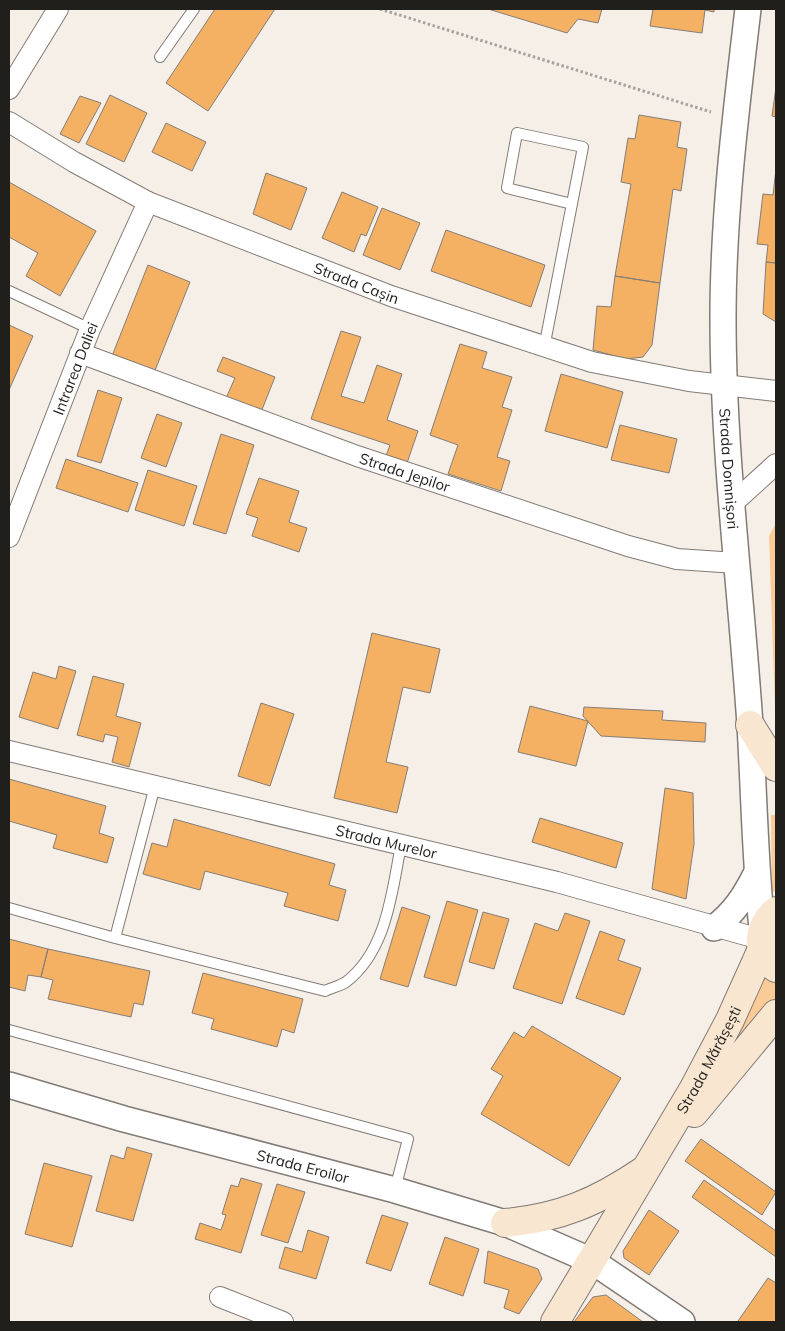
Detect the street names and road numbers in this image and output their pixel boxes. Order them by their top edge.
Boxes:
street label: Strada Cașin [311,258,401,307]
street label: Intrarea Daliei [48,319,101,417]
street label: Strada Domnișori [716,408,743,530]
street label: Strada Jepilor [357,448,453,496]
street label: Strada Murelor [334,820,439,863]
street label: Strada Mărășești [672,1003,745,1117]
street label: Strada Eroilor [255,1145,352,1187]

